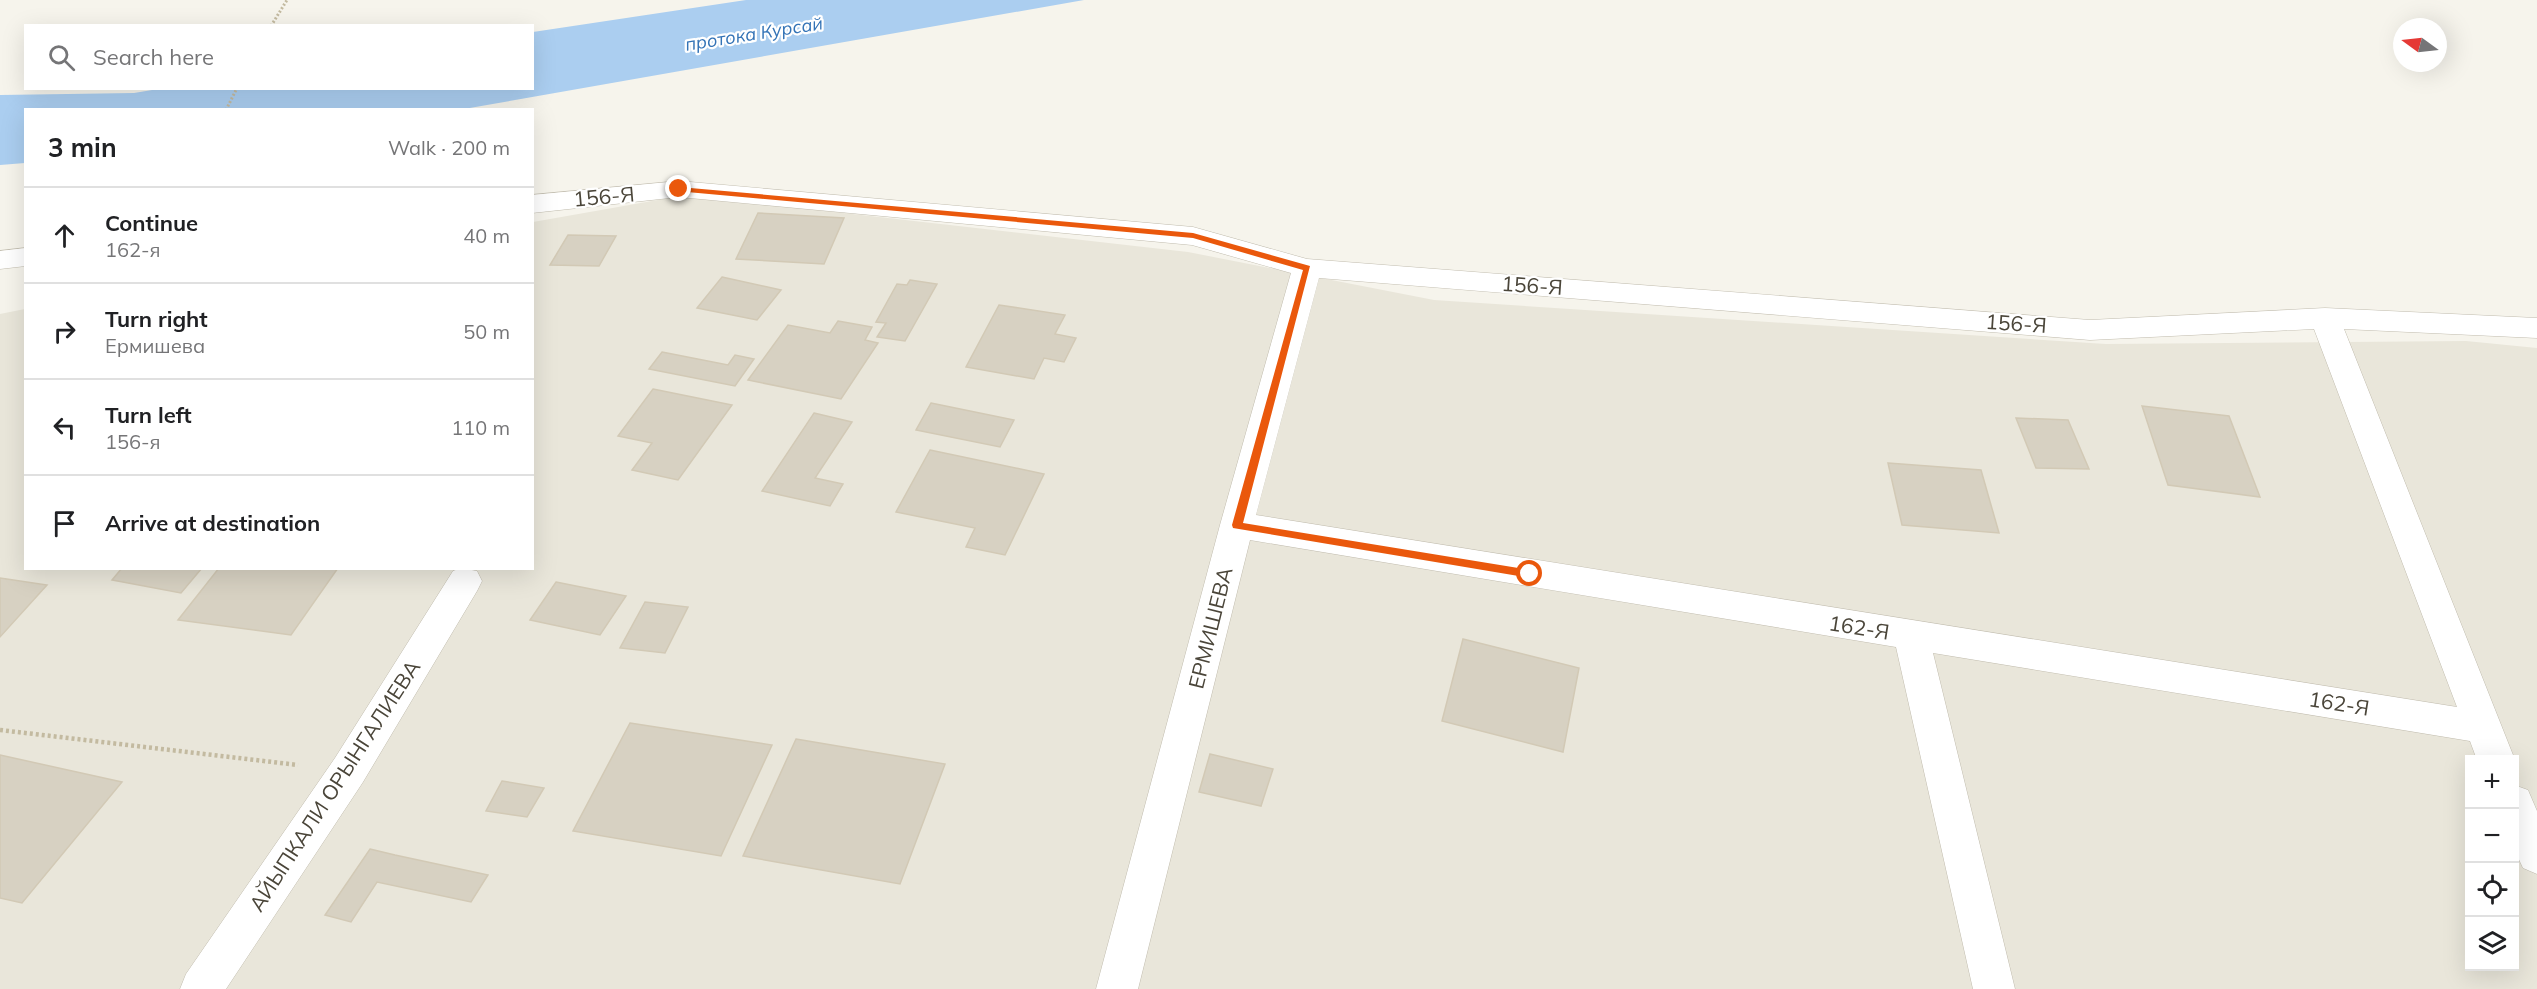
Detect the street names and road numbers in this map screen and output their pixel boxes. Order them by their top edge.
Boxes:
street label: 156-Я [572,180,636,212]
street label: 156-Я [1501,270,1564,300]
street label: 156-Я [1985,308,2048,338]
street label: ЕРМИШЕВА [1182,564,1238,691]
street label: 162-Я [1827,609,1891,645]
street label: АЙЫПКАЛИ ОРЫНГАЛИЕВА [243,654,426,916]
street label: 162-Я [2307,685,2371,721]

